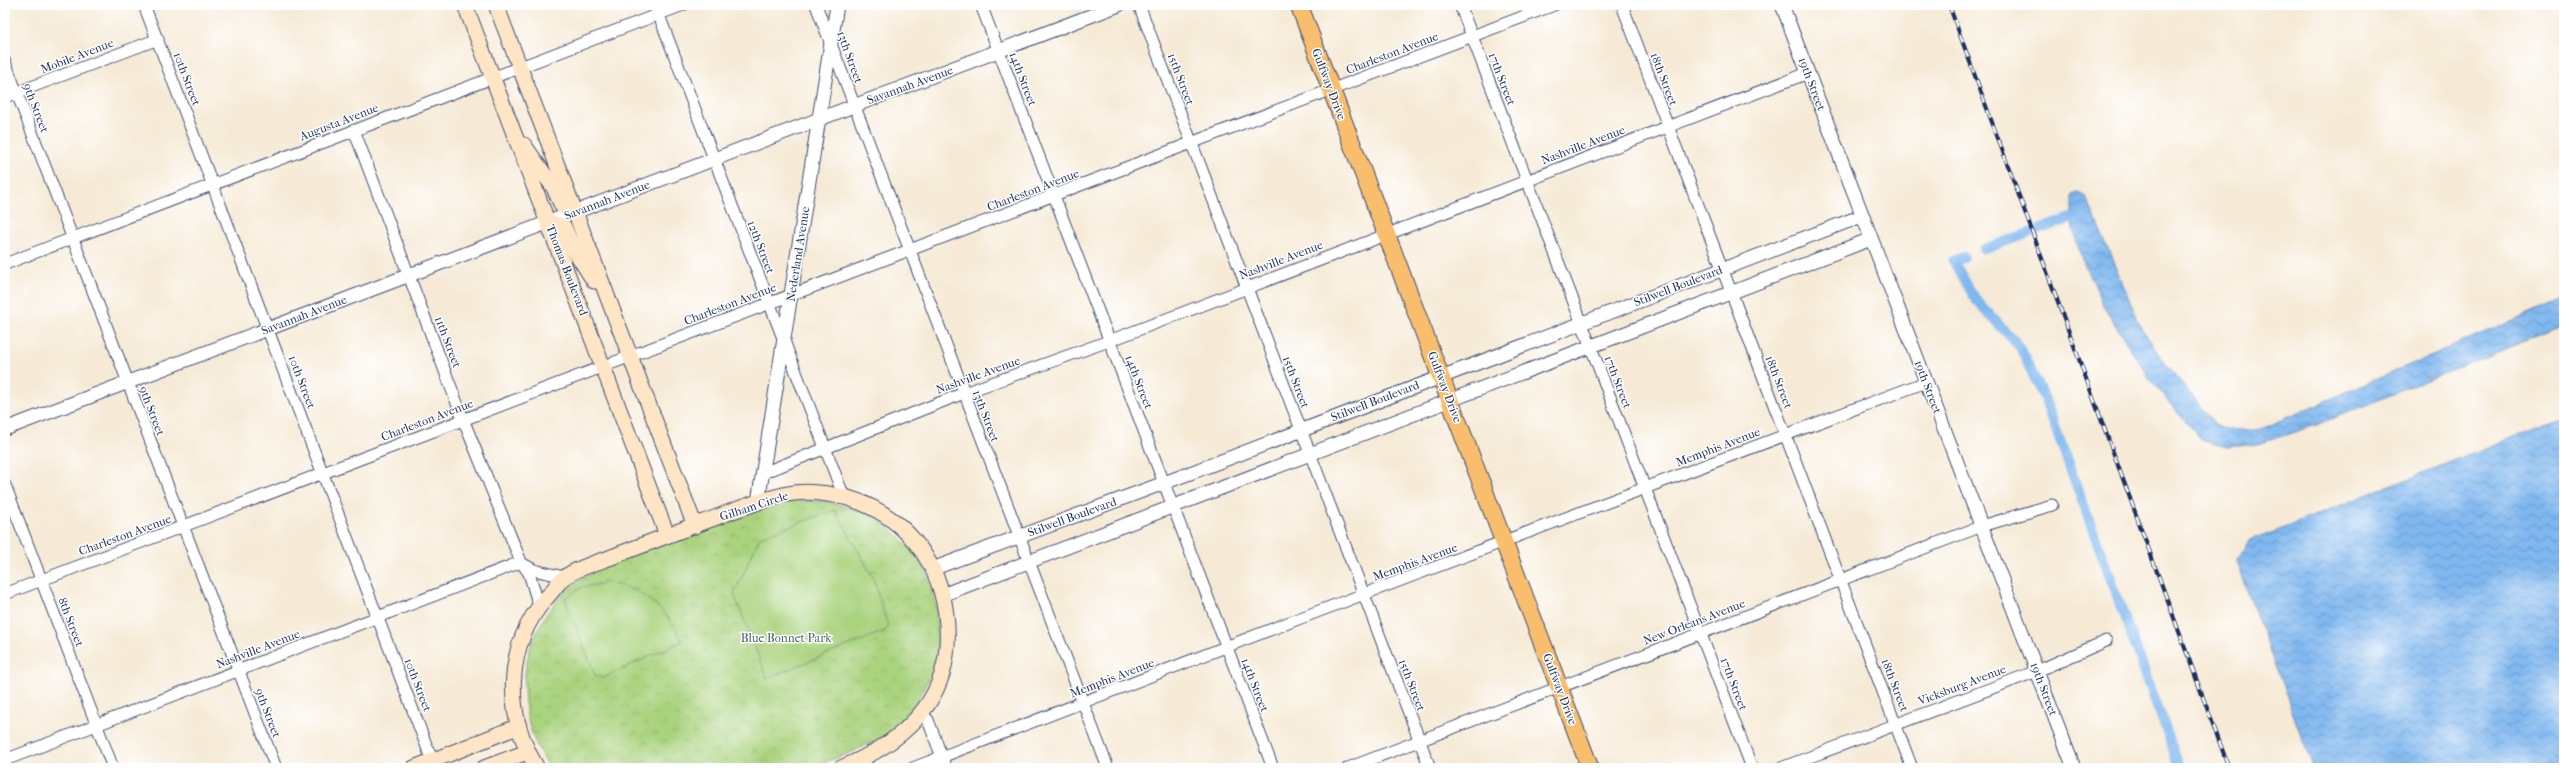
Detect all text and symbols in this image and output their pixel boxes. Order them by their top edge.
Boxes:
street label: 13th Street [834,29,866,86]
street label: Charleston Avenue [1344,29,1440,77]
street label: Mobile Avenue [38,36,116,76]
street label: Gulfway Drive [1309,46,1349,122]
street label: 10th Street [170,50,204,108]
street label: 14th Street [1006,50,1040,109]
street label: 15th Street [1165,51,1198,108]
street label: 17th Street [1486,51,1519,108]
street label: 18th Street [1648,51,1681,108]
street label: 19th Street [1795,55,1829,113]
street label: Savannah Avenue [865,63,955,107]
street label: 9th Street [20,81,52,135]
street label: Augusta Avenue [297,100,381,144]
street label: Nashville Avenue [1539,123,1627,167]
street label: Charleston Avenue [985,166,1081,214]
street label: Savannah Avenue [562,177,652,223]
street label: Nederland Avenue [784,205,812,302]
street label: 12th Street [744,218,778,276]
street label: Thomas Boulevard [543,223,591,318]
street label: Nashville Avenue [1237,238,1325,282]
street label: Stilwell Boulevard [1632,263,1725,309]
street label: Charleston Avenue [682,280,778,328]
street label: Savannah Avenue [259,292,349,338]
street label: 11th Street [432,314,464,370]
street label: Gulfway Drive [1425,349,1465,425]
street label: 10th Street [285,353,319,411]
street label: Nashville Avenue [934,353,1022,397]
street label: 14th Street [1122,353,1156,412]
street label: 15th Street [1280,354,1313,411]
street label: 17th Street [1602,354,1635,411]
street label: 18th Street [1763,354,1796,411]
street label: 19th Street [1911,358,1945,416]
street label: Stilwell Boulevard [1329,378,1422,424]
street label: 9th Street [136,384,168,438]
street label: 13th Street [970,388,1003,445]
street label: Charleston Avenue [379,396,475,444]
street label: Memphis Avenue [1674,424,1762,470]
street label: Gilham Circle [718,488,790,524]
street label: Stilwell Boulevard [1026,494,1119,540]
street label: Charleston Avenue [77,512,173,558]
street label: Memphis Avenue [1371,540,1459,584]
street label: 8th Street [55,596,87,649]
street label: New Orleans Avenue [1641,596,1747,648]
street label: Nashville Avenue [214,627,302,671]
park label: Blue Bonnet Park [741,631,832,645]
street label: Gulfway Drive [1540,651,1580,727]
street label: Memphis Avenue [1068,655,1156,701]
street label: 10th Street [401,656,435,714]
street label: 14th Street [1238,656,1272,715]
street label: 17th Street [1718,656,1751,713]
street label: 15th Street [1396,657,1429,714]
street label: 18th Street [1879,657,1912,714]
street label: 19th Street [2027,660,2061,718]
street label: Vicksburg Avenue [1915,662,2008,709]
street label: 9th Street [252,686,284,740]

